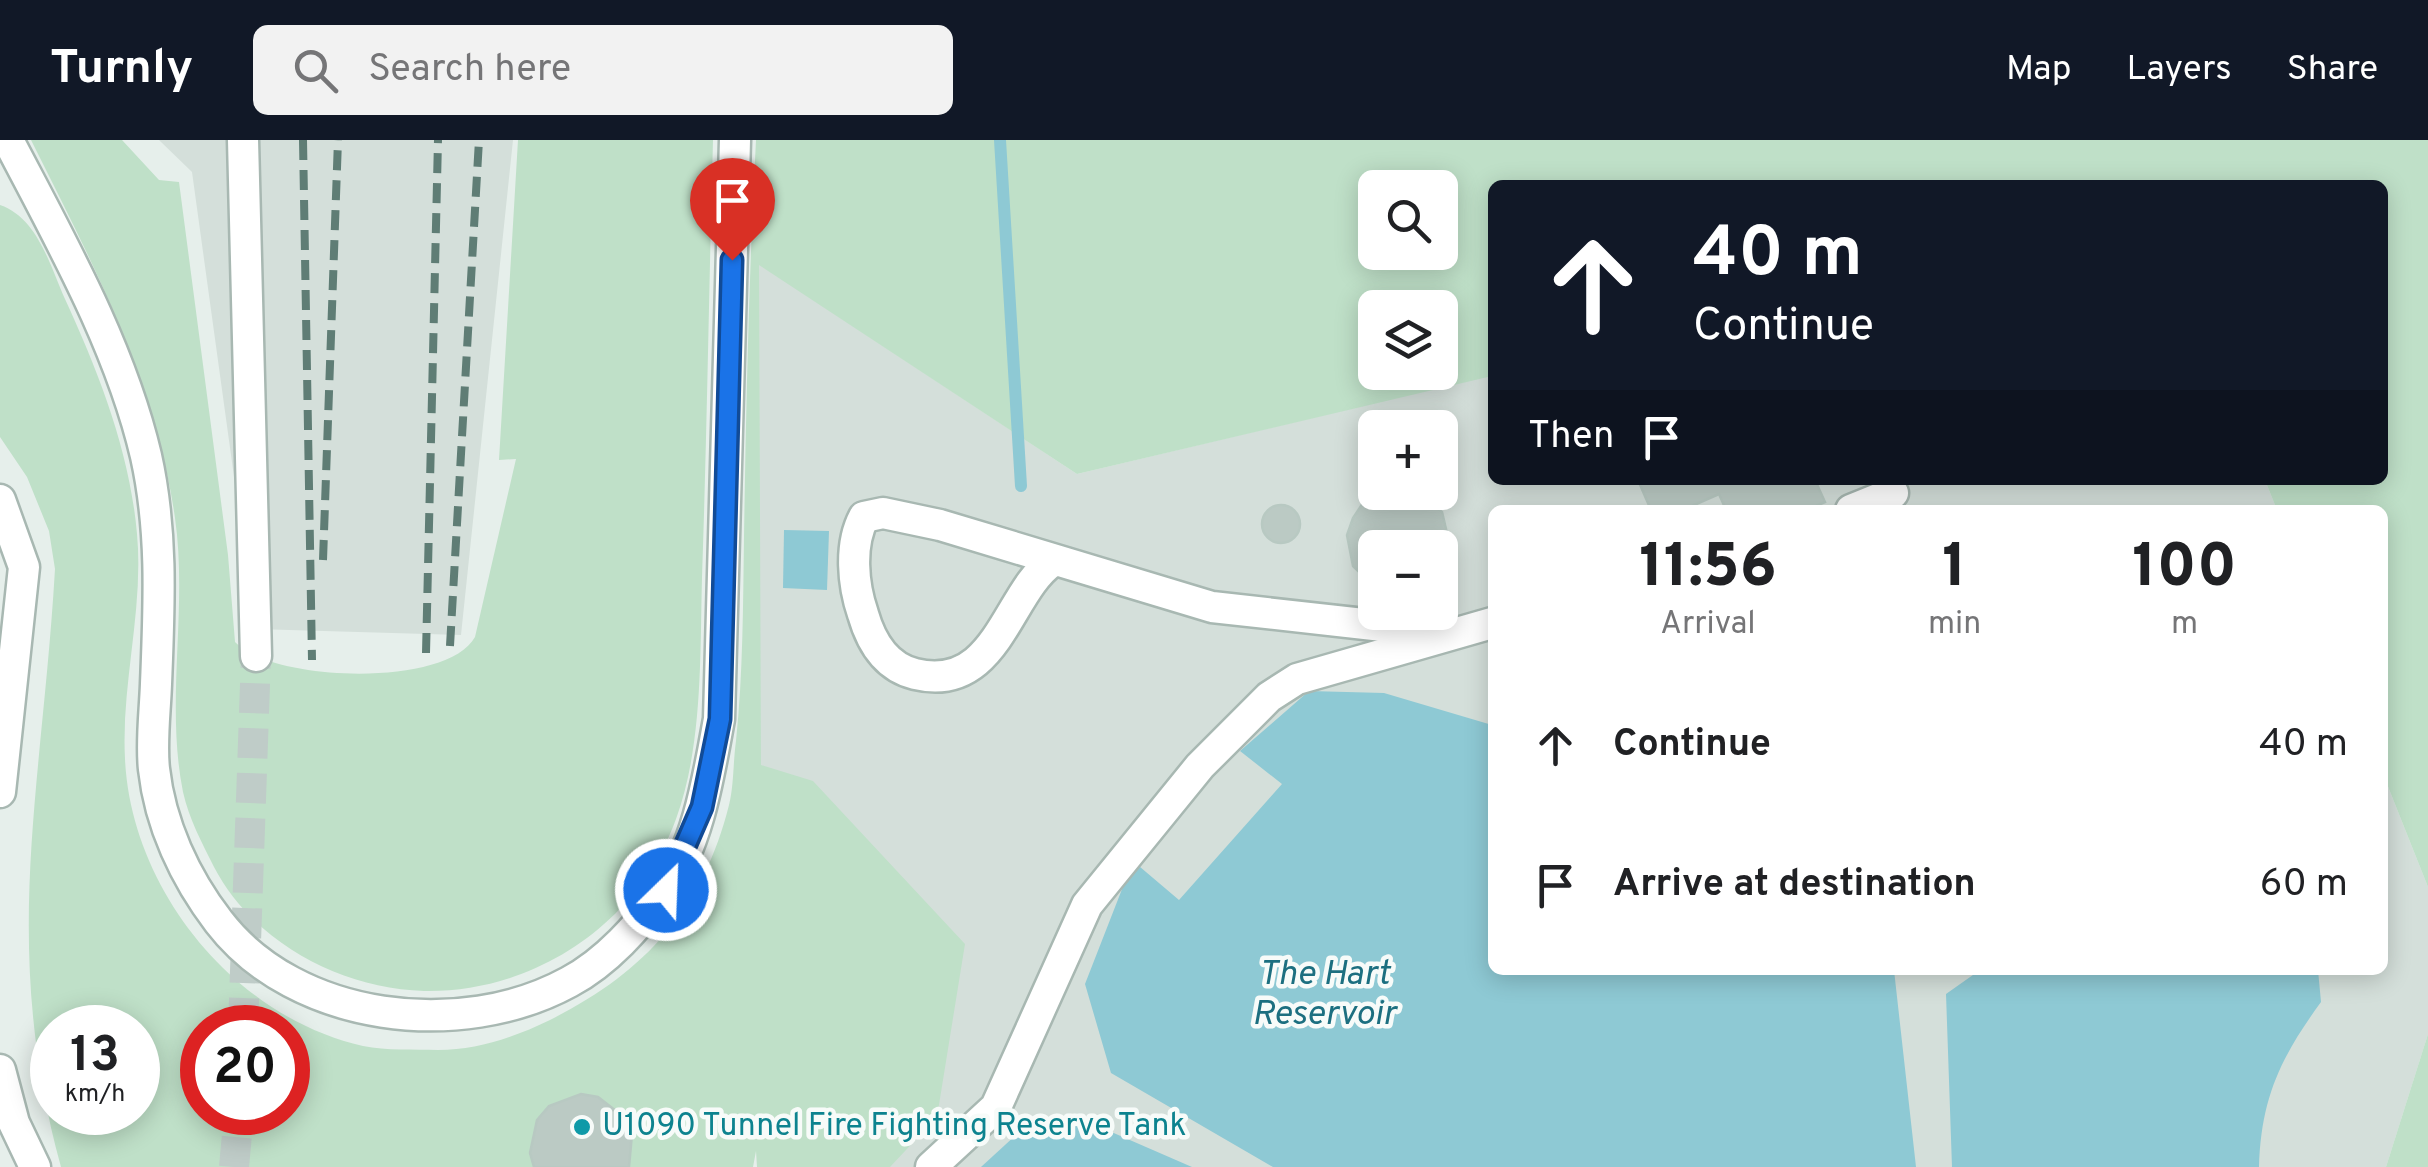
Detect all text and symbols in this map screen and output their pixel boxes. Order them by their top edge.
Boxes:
search box [253,25,953,115]
text: Turnly [50,40,193,100]
icon: search [288,43,343,98]
text: Search here [368,46,571,95]
text: Map [2006,48,2072,92]
text: Layers [2127,48,2232,92]
text: Share [2287,48,2378,92]
pin [690,158,775,261]
map controls [1358,170,1458,630]
button: search [1358,170,1458,270]
icon: arrive [705,173,760,228]
text: 40 m [1693,212,1863,301]
icon: ahead [1528,220,1658,350]
button: layers [1358,290,1458,390]
text: Continue [1693,299,1874,356]
button: + [1358,410,1458,510]
icon: arrive [1634,410,1689,465]
text: Then [1528,413,1614,462]
button: − [1358,530,1458,630]
text: 11:56 [1639,532,1777,608]
text: 1 [1942,532,1967,608]
text: 100 [2132,532,2237,608]
text: Arrival [1660,605,1756,645]
text: min [1928,605,1981,645]
text: m [2171,605,2198,645]
icon: ahead [1528,718,1583,773]
text: Continue [1613,721,1771,770]
text: 40 m [2259,721,2348,770]
position arrow [614,838,718,942]
icon: arrive [1528,858,1583,913]
text: Arrive at destination [1613,861,1976,910]
text: 60 m [2260,861,2348,910]
water label: The Hart Reservoir [1252,953,1399,1037]
speed limit sign: 20 [180,1005,310,1135]
text: 13 [70,1026,120,1089]
text: km/h [65,1079,125,1111]
place label: U1090 Tunnel Fire Fighting Reserve Tank [602,1107,1186,1147]
marker: U1090 Tunnel Fire Fighting Reserve Tank [571,1116,593,1138]

